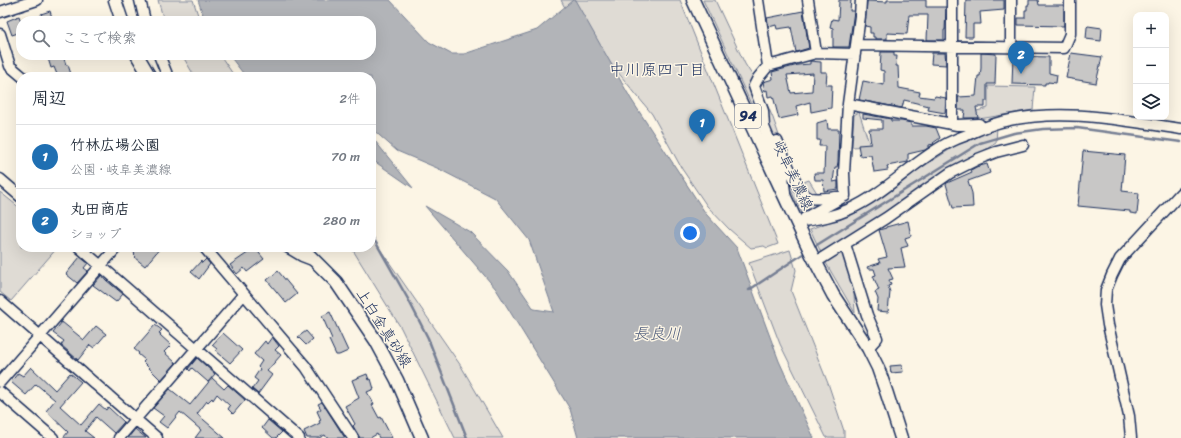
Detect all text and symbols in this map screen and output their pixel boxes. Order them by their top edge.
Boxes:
map controls [1133,12,1169,120]
button: + [1133,12,1169,48]
search box [16,16,376,60]
text: ここで検索 [62,25,137,51]
icon: search [30,27,52,49]
pin: 2 [1008,41,1034,74]
button: − [1133,48,1169,84]
district label: 中川原四丁目 [609,55,705,84]
text: 周辺 [32,83,66,113]
button: layers [1133,84,1169,120]
text: 2件 [339,87,360,110]
road number: 94 [735,104,761,128]
pin: 1 [689,109,715,142]
text: 竹林広場公園 [70,132,160,158]
street label: 岐阜美濃線 [765,136,821,214]
text: 1 [42,145,48,168]
text: 70 m [331,145,360,168]
text: 公園 · 岐阜美濃線 [70,158,171,181]
text: 丸田商店 [70,196,130,222]
text: 2 [41,209,49,232]
text: 280 m [323,209,360,232]
text: ショップ [70,222,121,245]
your location [680,223,700,243]
street label: 上白金真砂線 [349,283,419,373]
water label: 長良川 [633,319,681,348]

